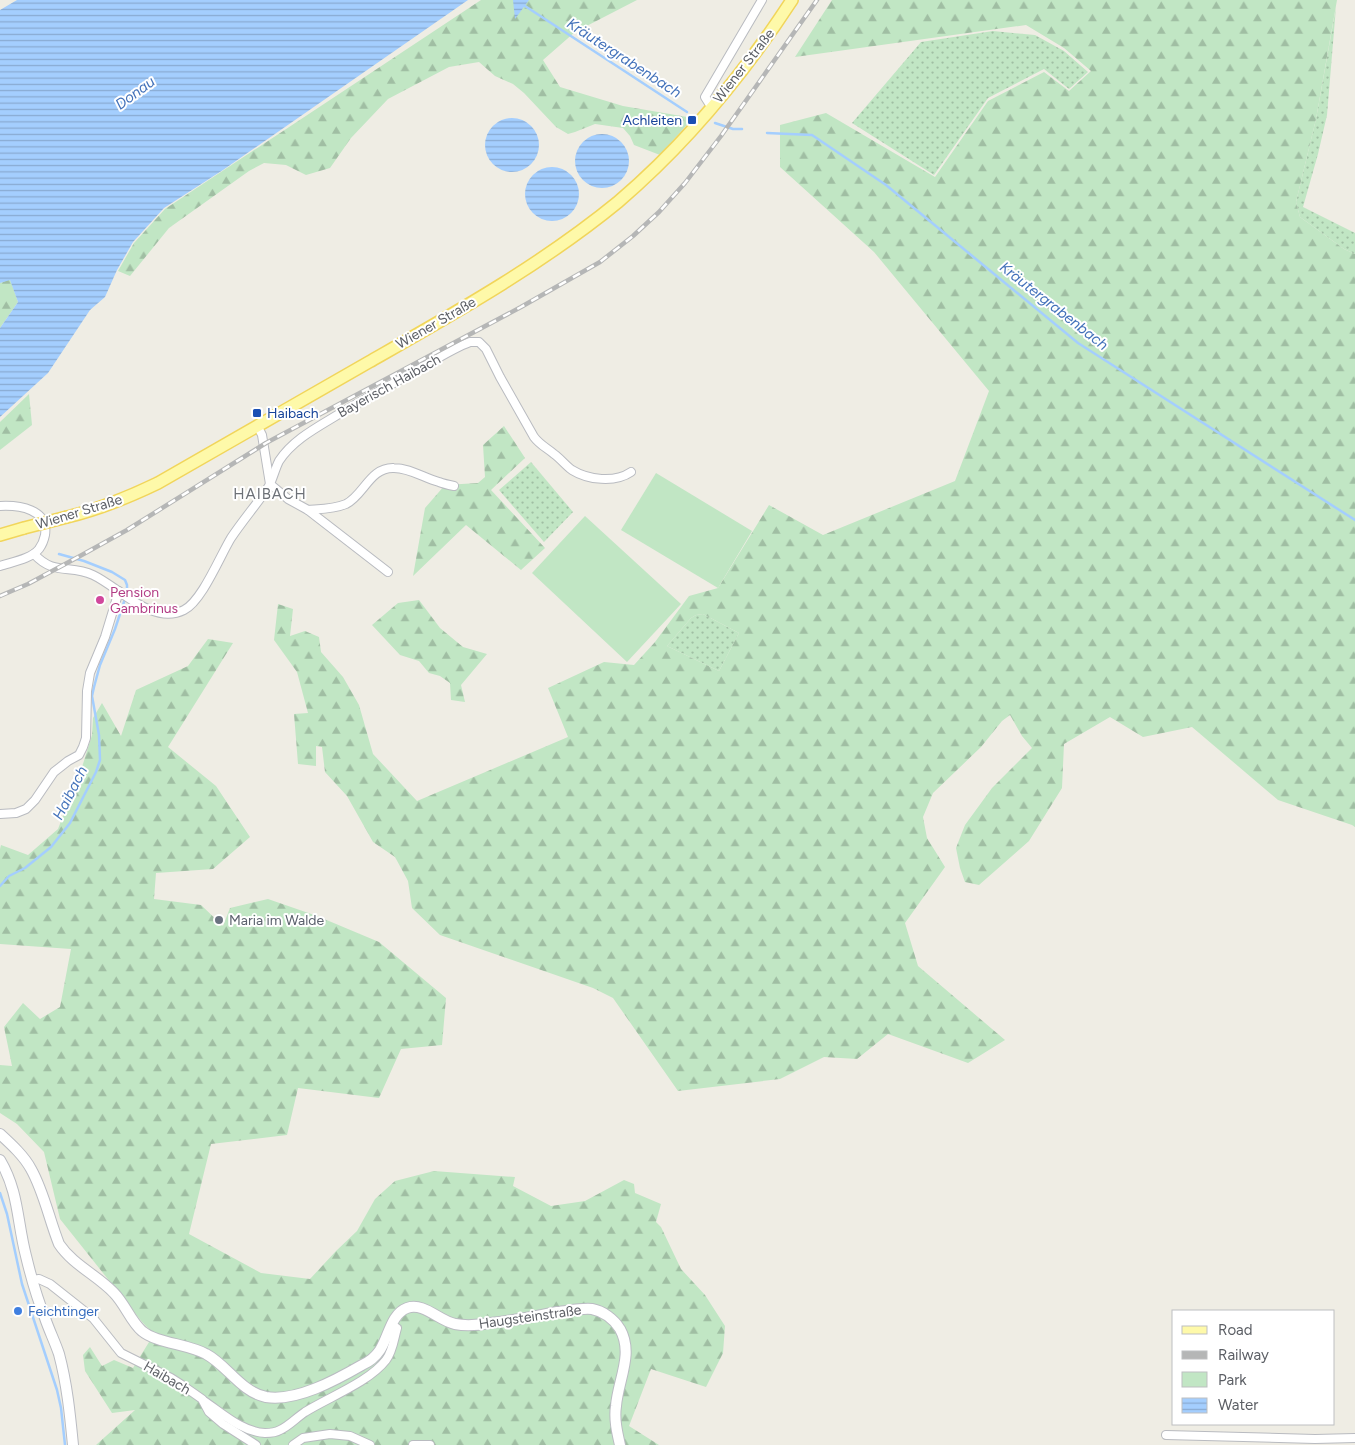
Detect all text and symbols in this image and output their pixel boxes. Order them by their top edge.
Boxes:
water label: Kräutergrabenbach [563,14,685,102]
street label: Wiener Straße [710,25,778,106]
water label: Donau [112,73,158,113]
place label: Achleiten [623,112,682,129]
marker: Achleiten [686,114,698,126]
water label: Kräutergrabenbach [996,258,1112,354]
street label: Wiener Straße [393,293,479,353]
street label: Bayerisch Haibach [334,350,444,421]
place label: Haibach [267,405,319,422]
marker: Haibach [251,407,263,419]
district label: HAIBACH [233,485,307,503]
street label: Wiener Straße [34,491,125,533]
place label: Pension Gambrinus [110,584,178,617]
marker: Pension Gambrinus [94,594,106,606]
water label: Haibach [49,763,91,823]
place label: Maria im Walde [229,912,324,929]
marker: Maria im Walde [213,914,225,926]
street label: Haugsteinstraße [478,1301,583,1333]
place label: Feichtinger [28,1303,99,1320]
marker: Feichtinger [12,1305,24,1317]
legend [1172,1310,1335,1425]
text: Road [1218,1321,1253,1339]
text: Railway [1218,1346,1269,1364]
street label: Haibach [140,1358,194,1398]
text: Park [1218,1371,1247,1389]
text: Water [1218,1396,1258,1414]

